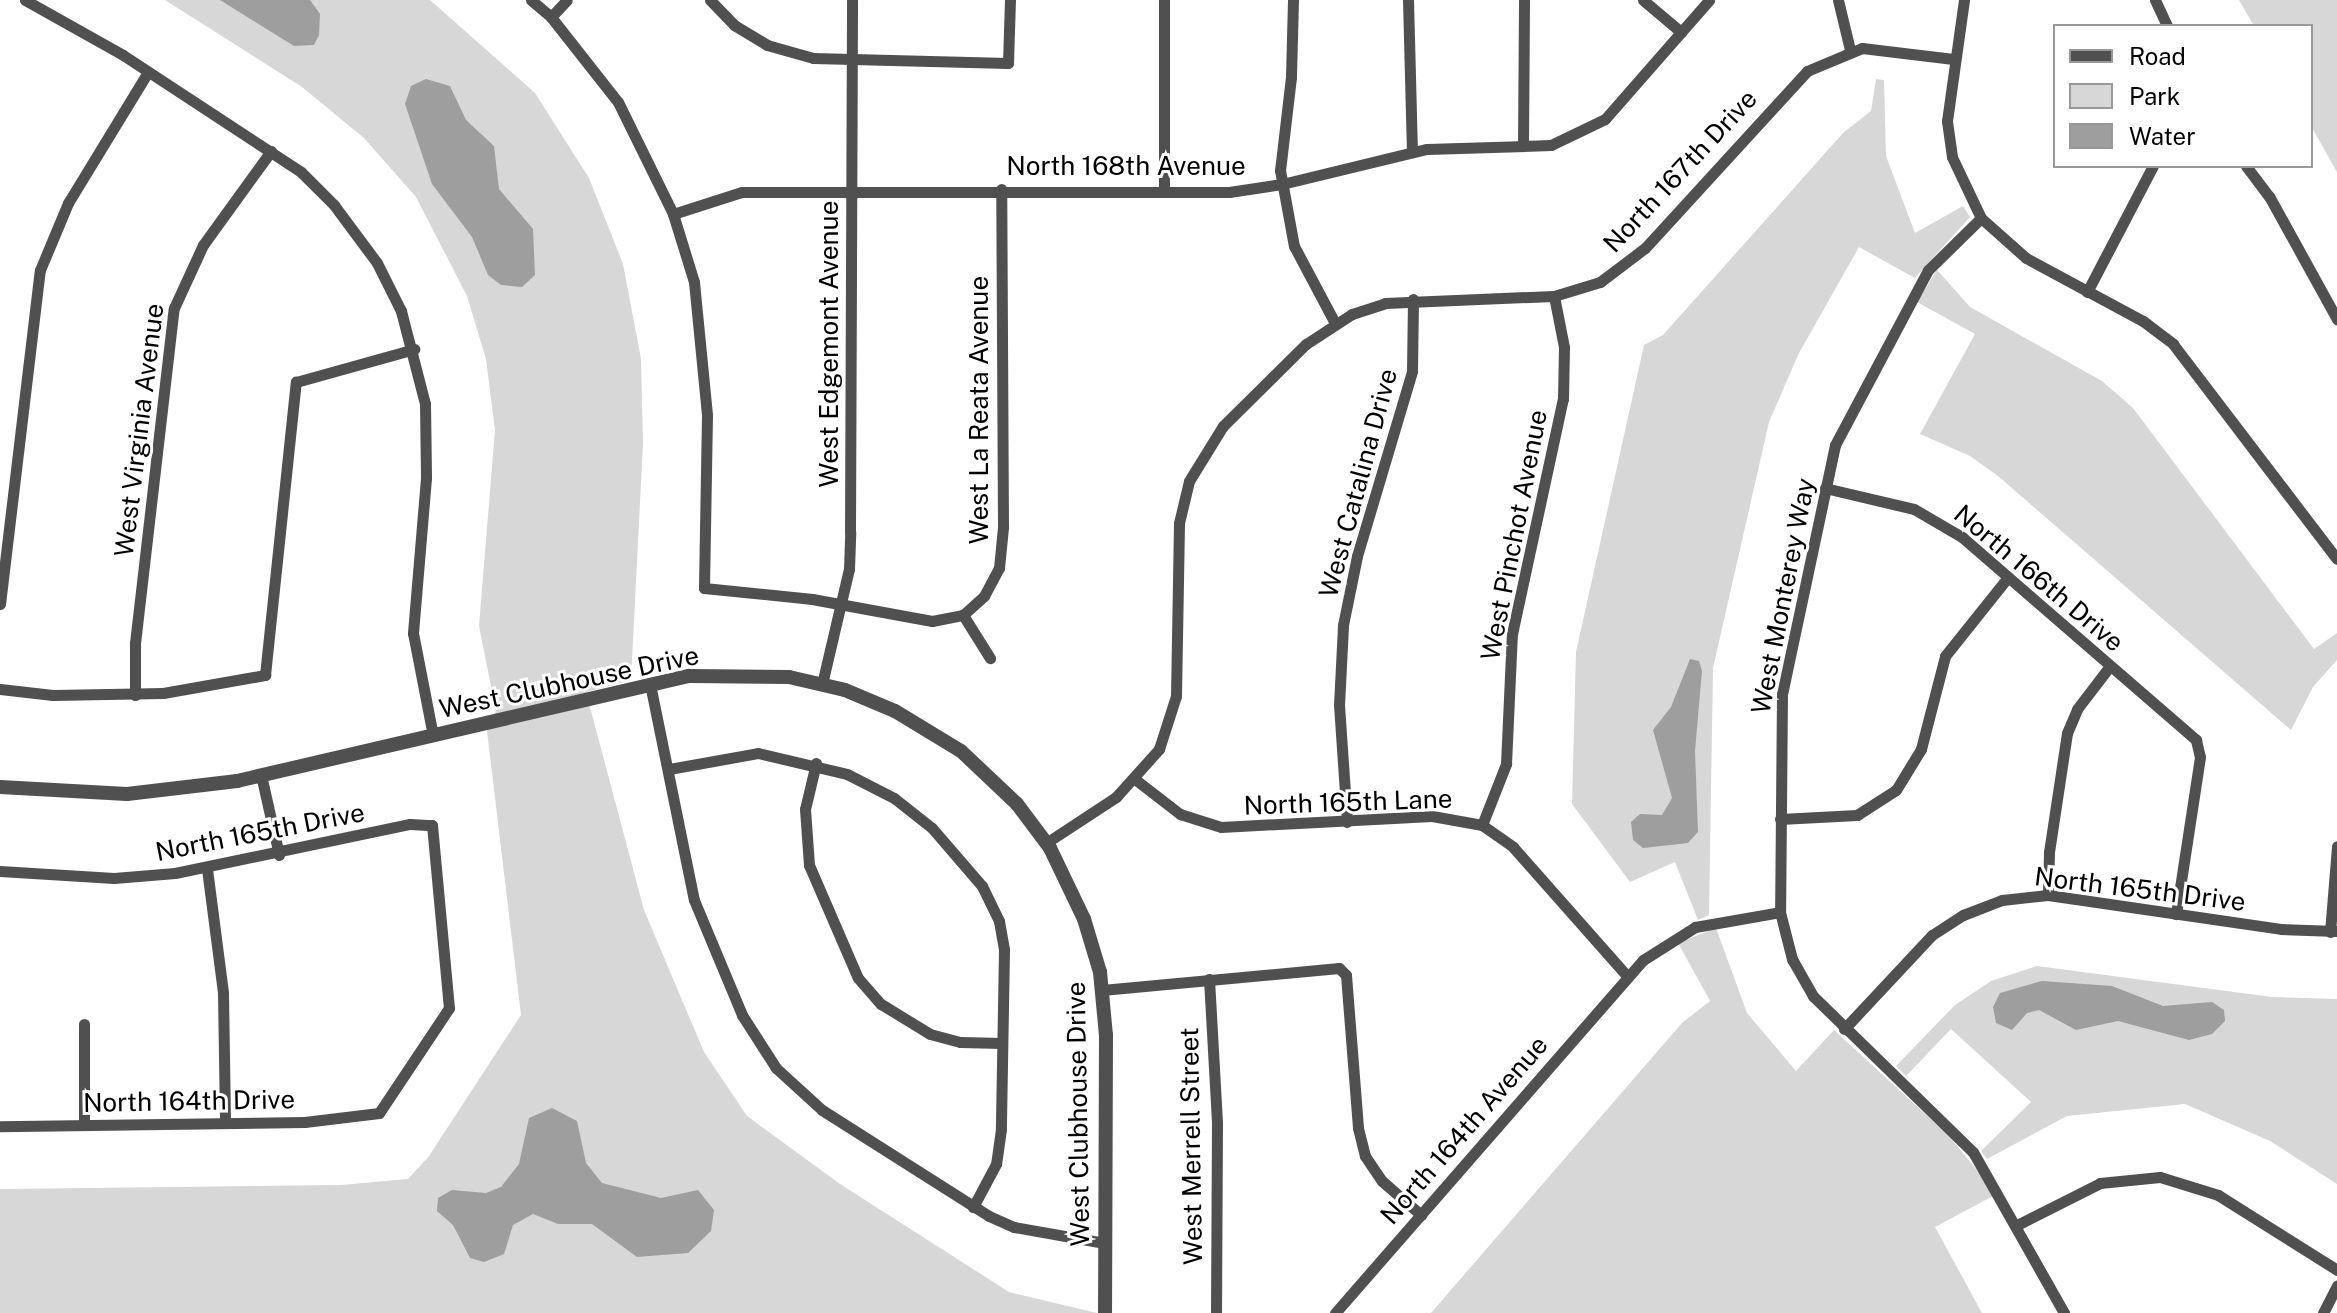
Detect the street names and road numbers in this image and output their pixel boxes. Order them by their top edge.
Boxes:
street label: North 167th Drive [1597,83,1763,259]
street label: North 168th Avenue [1006,150,1246,182]
street label: West Edgemont Avenue [813,201,845,487]
street label: West La Reata Avenue [963,276,995,544]
street label: West Virginia Avenue [108,301,170,559]
street label: West Catalina Drive [1312,365,1404,601]
street label: West Pinchot Avenue [1474,407,1554,663]
street label: West Monterey Way [1745,475,1821,717]
street label: North 166th Drive [1948,498,2130,658]
street label: West Clubhouse Drive [436,639,702,725]
street label: North 165th Lane [1243,783,1453,821]
street label: North 165th Drive [153,796,367,868]
street label: North 165th Drive [2033,861,2247,917]
street label: West Clubhouse Drive [1060,981,1096,1247]
street label: West Merrell Street [1173,1027,1209,1265]
street label: North 164th Avenue [1374,1030,1554,1230]
street label: North 164th Drive [83,1084,295,1118]

